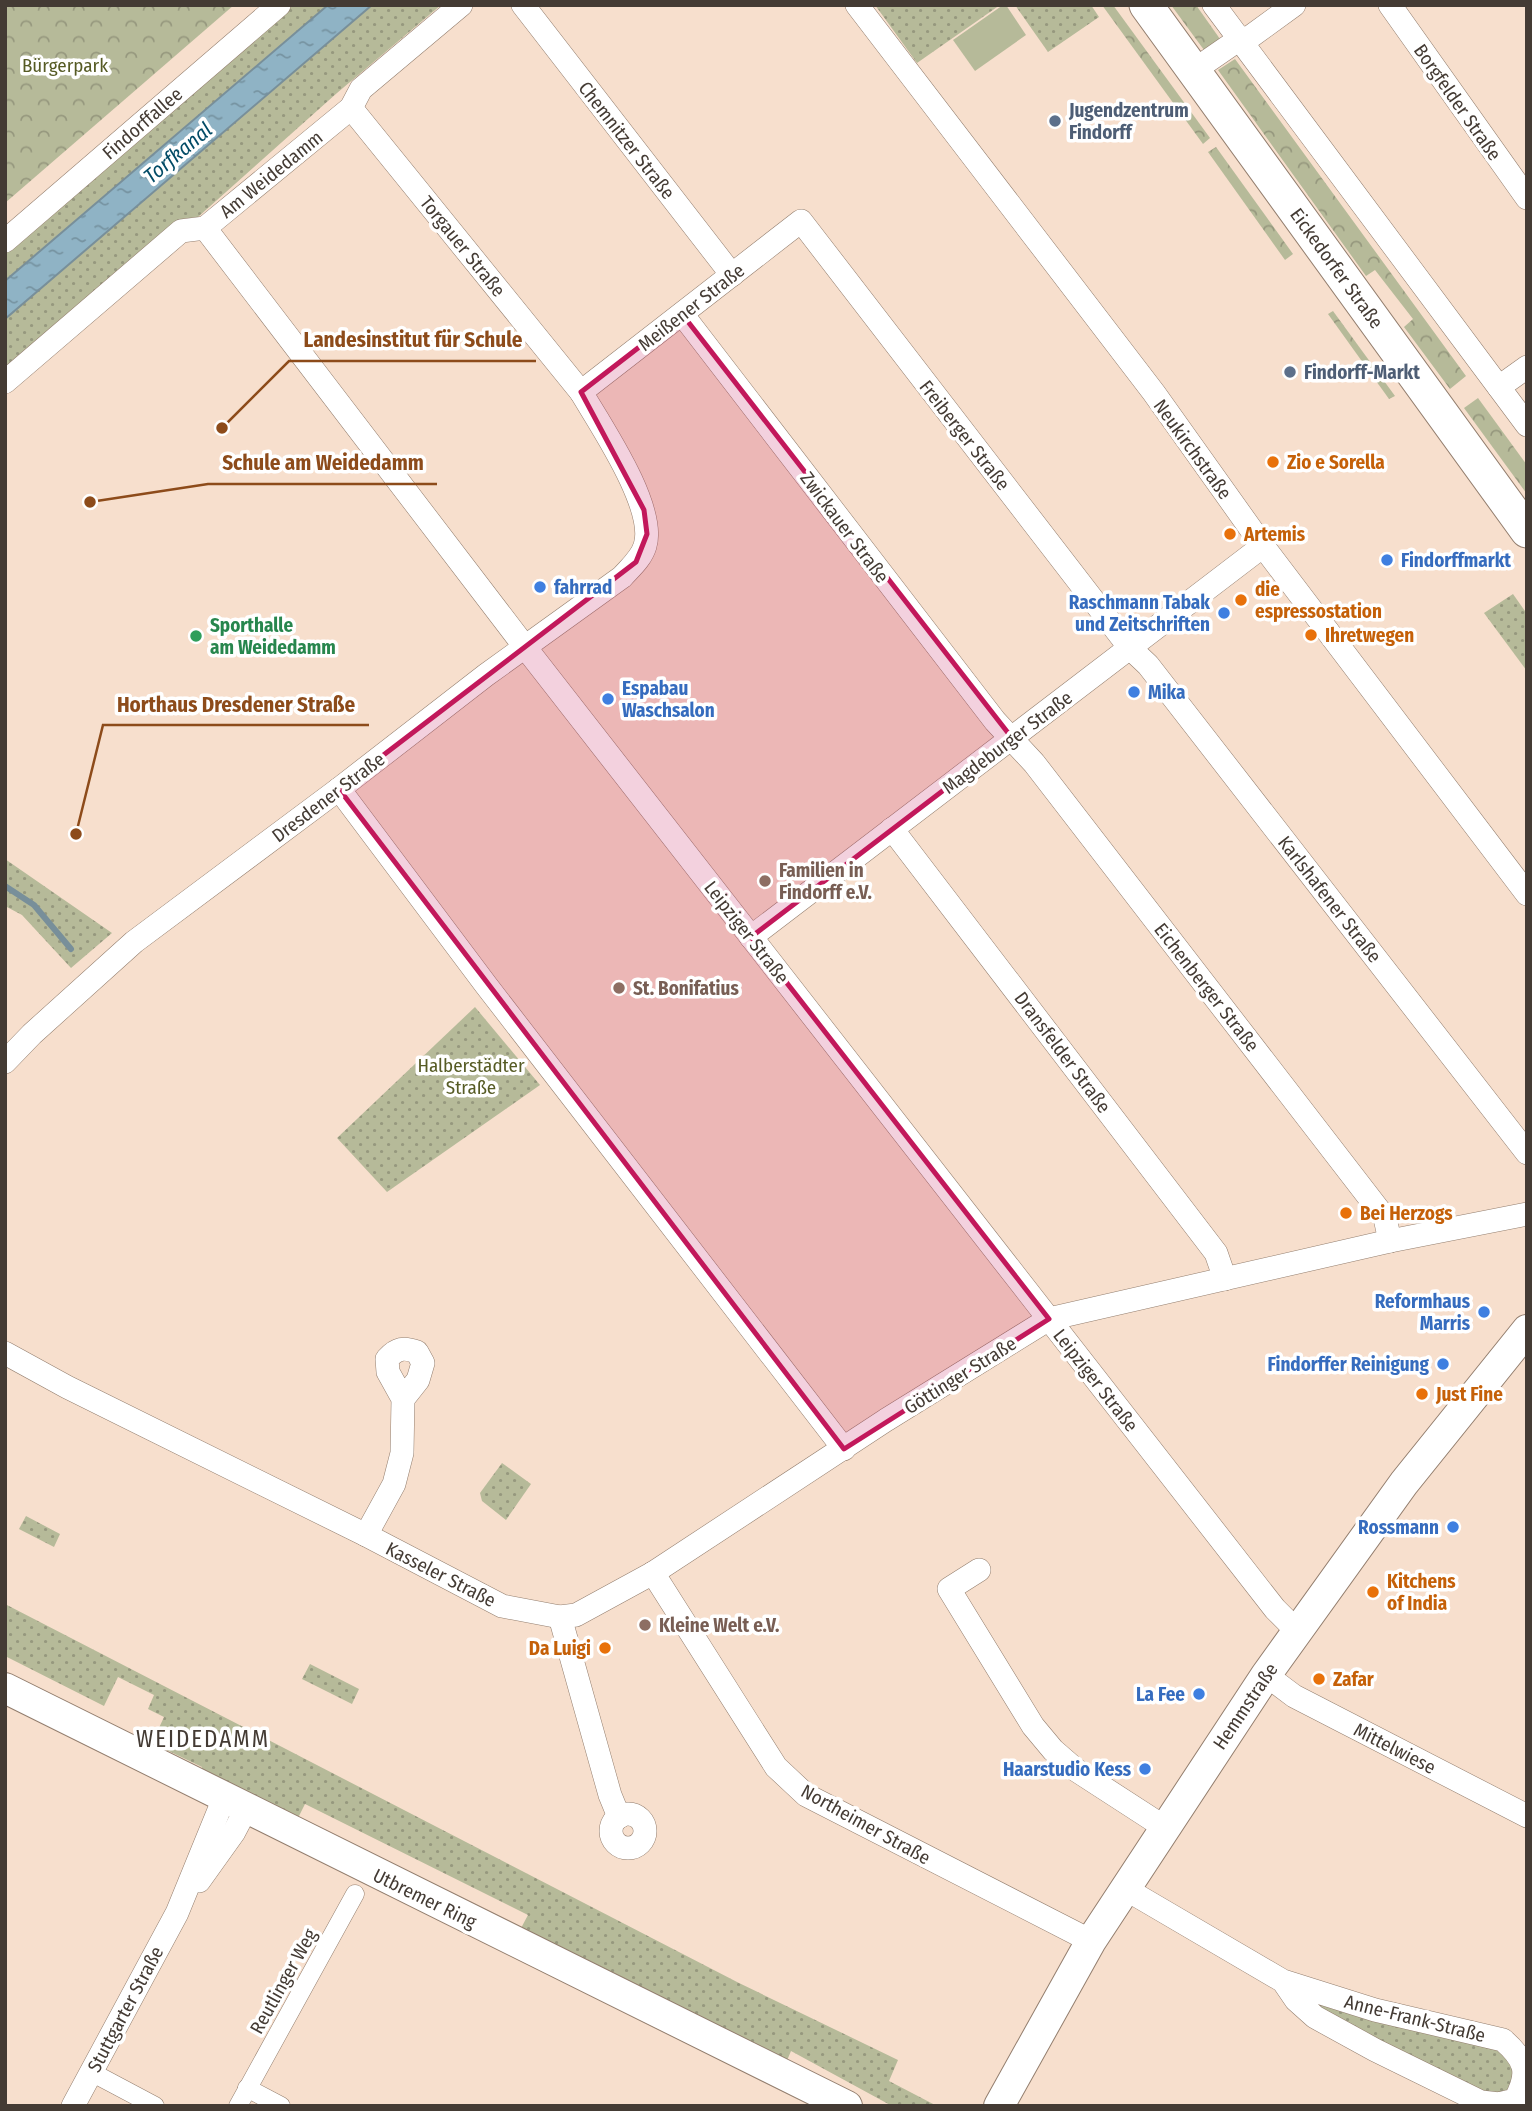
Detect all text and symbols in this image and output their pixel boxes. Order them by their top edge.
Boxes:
street label: Borgfelder Straße [1409,40,1506,165]
park label: Bürgerpark [22,54,108,77]
street label: Chemnitzer Straße [574,77,680,204]
street label: Findorffallee [98,82,187,164]
place label: Jugendzentrum Findorff [1068,99,1189,144]
marker: Jugendzentrum Findorff [1047,113,1063,129]
water label: Torfkanal [138,117,218,189]
street label: Am Weidedamm [215,126,327,223]
street label: Torgauer Straße [415,191,510,301]
street label: Eickedorfer Straße [1285,204,1388,333]
street label: Meißener Straße [634,259,749,356]
callout: Landesinstitut für Schule [289,319,536,361]
text: Landesinstitut für Schule [303,327,523,353]
place label: Findorff-Markt [1304,361,1420,384]
marker: Findorff-Markt [1282,364,1298,380]
street label: Freiberger Straße [914,376,1015,495]
street label: Neukirchstraße [1149,395,1237,504]
callout: Schule am Weidedamm [208,442,437,484]
text: Schule am Weidedamm [222,450,424,476]
place label: Zio e Sorella [1287,451,1385,474]
marker: Zio e Sorella [1265,454,1281,470]
street label: Zwickauer Straße [795,467,894,587]
place label: Artemis [1243,523,1306,546]
marker: Artemis [1222,526,1238,542]
place label: Findorffmarkt [1401,549,1511,572]
marker: Findorffmarkt [1379,552,1395,568]
place label: fahrrad [554,576,612,599]
place label: die espressostation [1255,578,1382,623]
marker: fahrrad [532,579,548,595]
place label: Raschmann Tabak und Zeitschriften [1069,591,1210,636]
marker: die espressostation [1233,592,1249,608]
marker: Raschmann Tabak und Zeitschriften [1216,605,1232,621]
place label: Sporthalle am Weidedamm [210,614,336,659]
place label: Ihretwegen [1325,624,1414,647]
marker: Ihretwegen [1303,627,1319,643]
marker: Sporthalle am Weidedamm [188,628,204,644]
place label: Espabau Waschsalon [622,677,715,722]
place label: Mika [1148,681,1185,704]
callout: Horthaus Dresdener Straße [103,683,369,725]
marker: Mika [1126,684,1142,700]
street label: Magdeburger Straße [938,686,1077,799]
marker: Espabau Waschsalon [600,691,616,707]
text: Horthaus Dresdener Straße [117,692,355,718]
street label: Dresdener Straße [267,748,389,847]
street label: Karlshafener Straße [1273,831,1386,967]
place label: Familien in Findorff e.V. [779,859,872,904]
marker: Familien in Findorff e.V. [757,873,773,889]
street label: Leipziger Straße [699,876,794,988]
street label: Eichenberger Straße [1149,918,1264,1056]
place label: St. Bonifatius [633,977,739,1000]
marker: St. Bonifatius [611,980,627,996]
street label: Dransfelder Straße [1010,987,1116,1117]
park label: Halberstädter Straße [417,1054,525,1099]
place label: Bei Herzogs [1360,1202,1453,1225]
marker: Bei Herzogs [1338,1205,1354,1221]
place label: Reformhaus Marris [1375,1290,1471,1335]
marker: Reformhaus Marris [1476,1304,1492,1320]
street label: Leipziger Straße [1048,1324,1143,1436]
street label: Göttinger Straße [900,1332,1021,1419]
place label: Findorffer Reinigung [1268,1353,1430,1376]
marker: Findorffer Reinigung [1435,1356,1451,1372]
place label: Just Fine [1435,1383,1503,1406]
marker: Just Fine [1414,1386,1430,1402]
place label: Rossmann [1358,1516,1439,1539]
marker: Rossmann [1445,1519,1461,1535]
street label: Kasseler Straße [382,1537,500,1612]
place label: Kitchens of India [1387,1570,1456,1615]
marker: Kitchens of India [1365,1584,1381,1600]
place label: Kleine Welt e.V. [659,1614,779,1637]
marker: Kleine Welt e.V. [637,1617,653,1633]
place label: Da Luigi [529,1637,591,1660]
marker: Da Luigi [597,1640,613,1656]
street label: Hemmstraße [1208,1659,1283,1754]
place label: Zafar [1333,1668,1375,1691]
marker: Zafar [1311,1671,1327,1687]
place label: La Fee [1136,1683,1185,1706]
marker: La Fee [1191,1686,1207,1702]
street label: Mittelwiese [1350,1718,1440,1779]
district label: WEIDEDAMM [136,1725,270,1753]
place label: Haarstudio Kess [1003,1758,1132,1781]
marker: Haarstudio Kess [1137,1761,1153,1777]
street label: Northeimer Straße [797,1779,934,1869]
street label: Utbremer Ring [369,1864,480,1933]
street label: Reutlinger Weg [245,1925,322,2038]
street label: Stuttgarter Straße [83,1942,168,2076]
street label: Anne-Frank-Straße [1342,1990,1488,2047]

